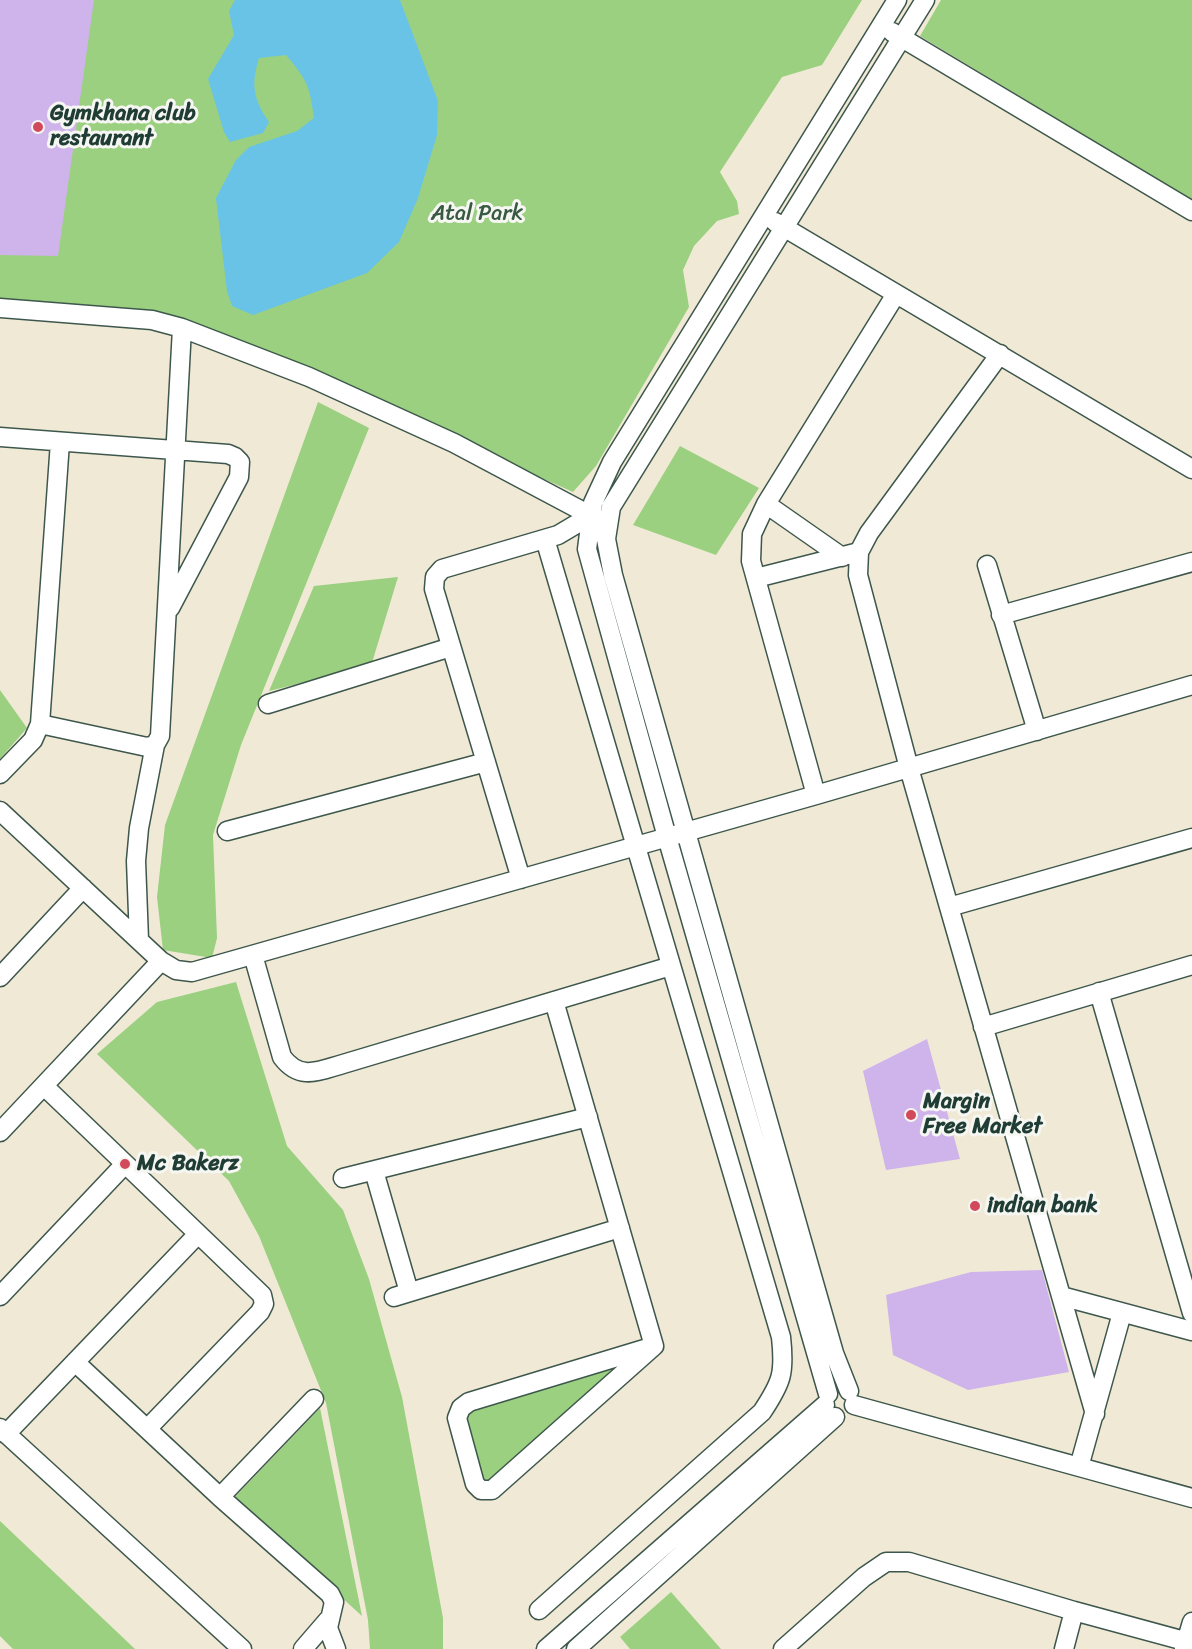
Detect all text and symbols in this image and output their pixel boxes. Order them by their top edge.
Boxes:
place label: Gymkhana club restaurant [50,101,196,152]
marker: Gymkhana club restaurant [31,120,45,134]
park label: Atal Park [431,201,523,227]
place label: Margin Free Market [923,1089,1042,1140]
marker: Margin Free Market [904,1108,918,1122]
place label: Mc Bakerz [137,1151,239,1177]
marker: Mc Bakerz [118,1157,132,1171]
place label: indian bank [987,1193,1098,1219]
marker: indian bank [968,1199,982,1213]

